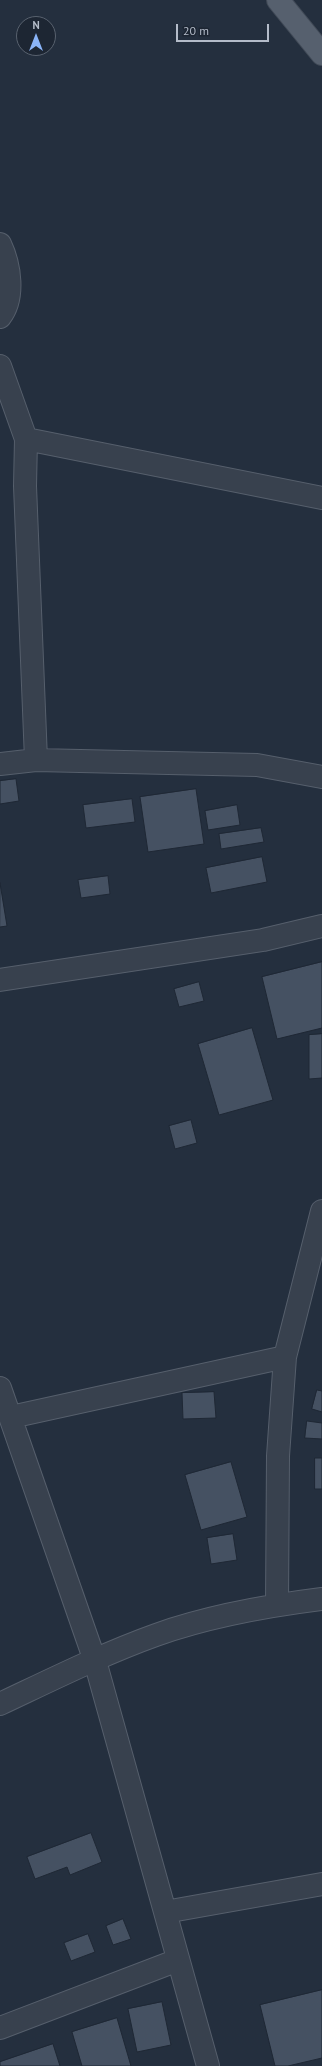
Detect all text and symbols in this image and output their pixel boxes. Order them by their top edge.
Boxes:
north arrow [16,16,56,56]
scale bar [178,16,271,42]
text: N [32,18,40,32]
text: 20 m [183,23,209,38]

